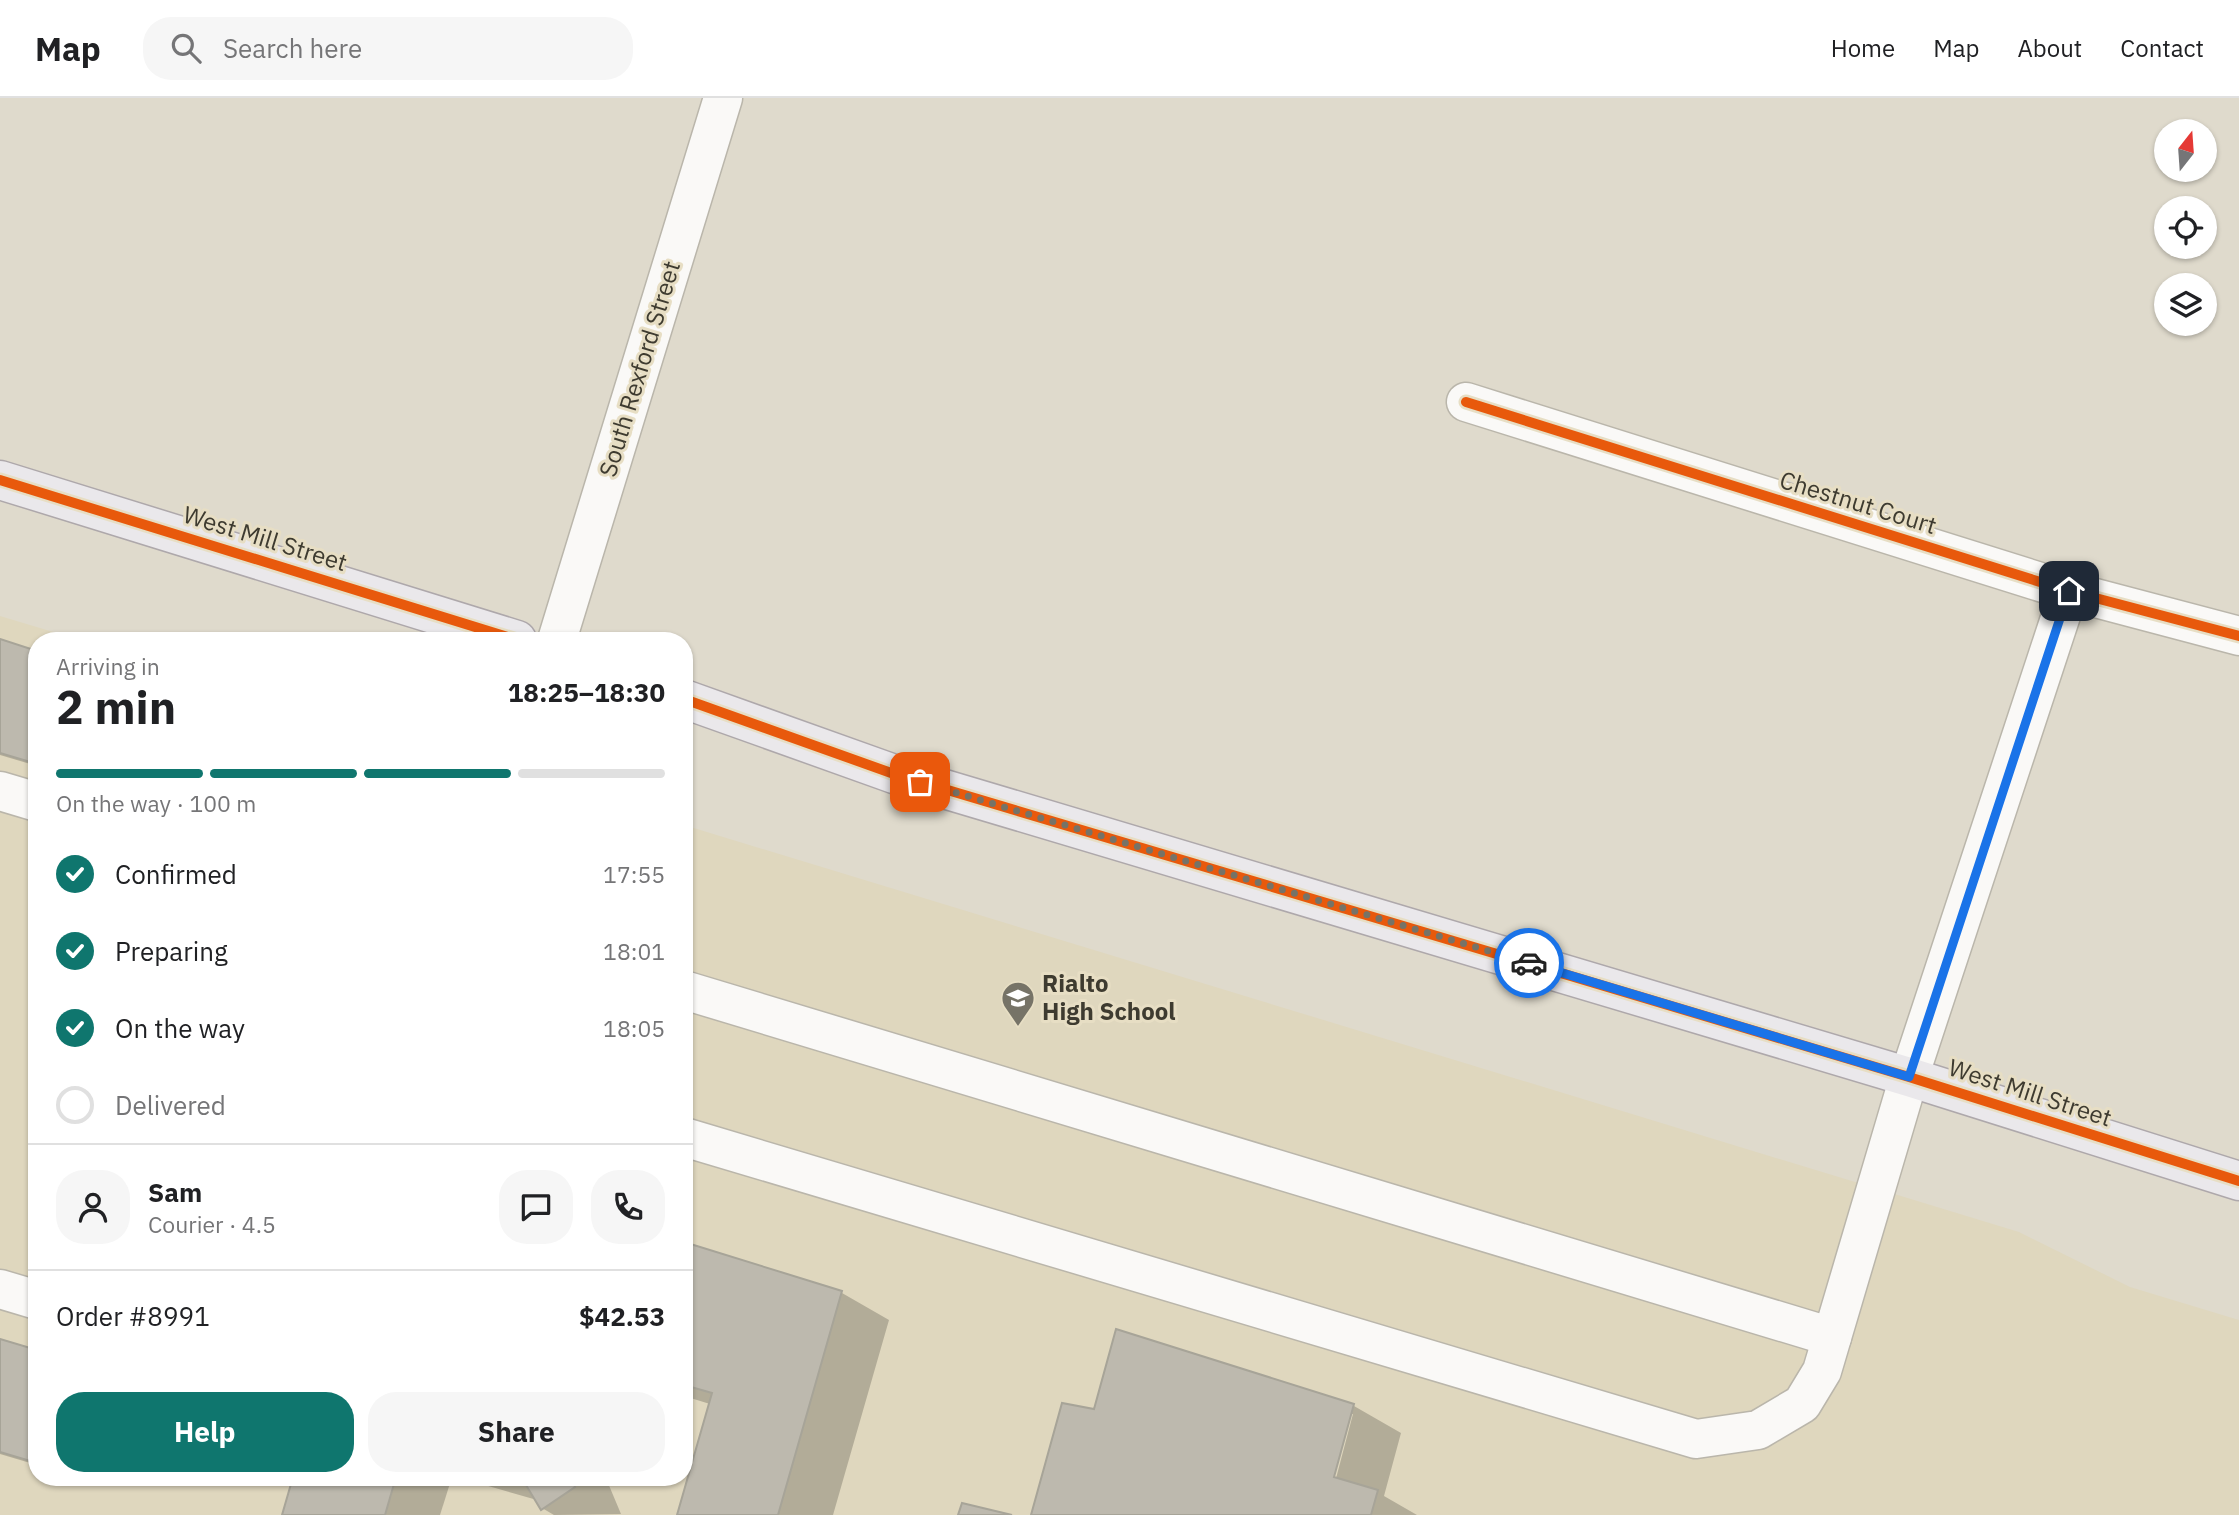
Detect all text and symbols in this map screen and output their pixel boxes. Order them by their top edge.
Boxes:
search box [143,17,633,80]
text: Map [35,27,101,70]
icon: search [167,29,205,67]
text: Search here [223,31,362,65]
text: Home [1831,32,1895,64]
text: Map [1933,32,1979,64]
text: About [2017,32,2082,64]
text: Contact [2120,32,2204,64]
north arrow [2154,119,2217,182]
map controls [2154,119,2217,336]
button: locate [2154,196,2217,259]
street label: South Rexford Street [591,257,687,480]
button: layers [2154,273,2217,336]
street label: Chestnut Court [1776,463,1941,541]
street label: West Mill Street [179,498,351,578]
pin [2039,561,2099,621]
icon: home [2050,572,2088,610]
text: Arriving in [56,651,160,681]
text: 18:25–18:30 [508,675,665,709]
text: 2 min [56,677,176,737]
pin [890,752,950,812]
icon: bag [901,763,939,801]
text: On the way · 100 m [56,788,256,818]
icon: check [56,855,94,893]
text: Confirmed [115,857,237,891]
text: 17:55 [603,859,665,889]
courier [1494,928,1564,998]
icon: check [56,932,94,970]
text: Preparing [115,934,228,968]
text: 18:01 [603,936,665,966]
icon: car [1510,944,1548,982]
place label: Rialto High School [1042,967,1176,1027]
school or university icon: Rialto High School [999,979,1037,1028]
icon: check [56,1009,94,1047]
text: On the way [115,1011,245,1045]
text: 18:05 [603,1013,665,1043]
street label: West Mill Street [1945,1051,2116,1133]
text: Delivered [115,1088,226,1122]
button: person [56,1170,130,1244]
button: chat [499,1170,573,1244]
button: phone [591,1170,665,1244]
text: Sam [148,1175,202,1209]
text: Courier · 4.5 [148,1209,276,1239]
text: Order #8991 [56,1299,210,1333]
text: $42.53 [579,1299,665,1333]
button: Help [56,1392,354,1472]
button: Share [368,1392,665,1472]

